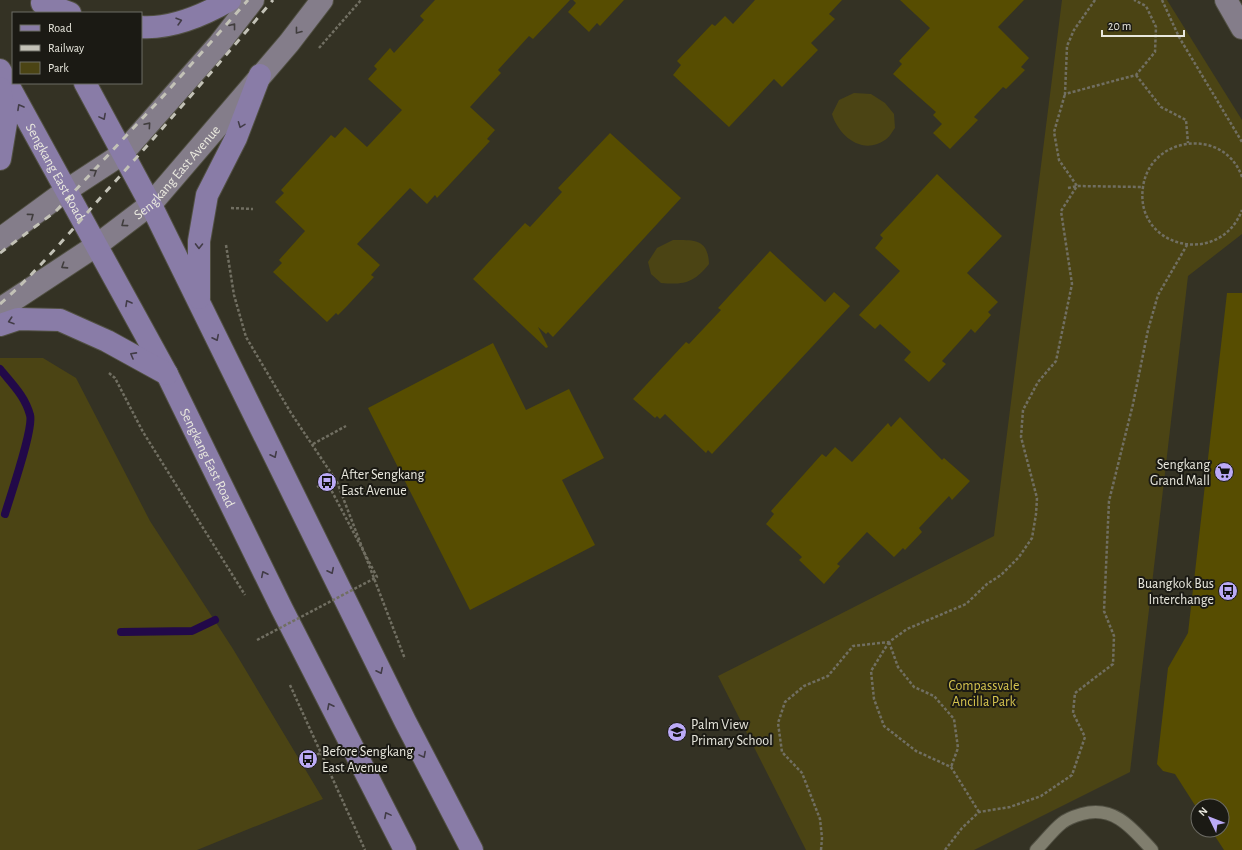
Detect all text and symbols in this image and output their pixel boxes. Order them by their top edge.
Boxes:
legend [12,12,142,84]
scale bar [1102,12,1184,38]
one-way arrow [175,17,182,26]
text: 20 m [1108,20,1131,32]
text: Road [48,22,72,34]
one-way arrow [228,23,236,30]
one-way arrow [296,26,303,33]
text: Railway [48,42,84,55]
text: Park [48,62,69,74]
one-way arrow [18,104,25,111]
one-way arrow [98,113,106,121]
street label: Sengkang East Road [23,121,87,223]
one-way arrow [237,121,245,128]
one-way arrow [144,122,151,129]
street label: Sengkang East Avenue [132,123,223,222]
one-way arrow [90,169,97,176]
one-way arrow [27,214,34,221]
one-way arrow [121,220,128,227]
one-way arrow [195,243,203,249]
one-way arrow [61,261,68,268]
one-way arrow [126,300,133,307]
one-way arrow [8,316,15,325]
one-way arrow [211,334,219,341]
one-way arrow [130,352,137,360]
street label: Sengkang East Road [177,406,237,510]
one-way arrow [269,450,276,458]
place label: Sengkang Grand Mall [1150,458,1210,488]
supermarket icon: Sengkang Grand Mall [1213,461,1235,483]
place label: After Sengkang East Avenue [341,468,424,498]
bus stop icon: After Sengkang East Avenue [316,471,338,493]
one-way arrow [326,567,334,575]
one-way arrow [261,571,269,578]
place label: Buangkok Bus Interchange [1137,577,1214,607]
bus stop icon: Buangkok Bus Interchange [1217,580,1239,602]
one-way arrow [375,666,383,674]
park label: Compassvale Ancilla Park [949,679,1019,709]
one-way arrow [327,703,335,710]
place label: Palm View Primary School [691,718,773,748]
school or university icon: Palm View Primary School [666,721,688,743]
place label: Before Sengkang East Avenue [322,745,413,775]
bus stop icon: Before Sengkang East Avenue [297,748,319,770]
one-way arrow [419,751,426,758]
north arrow [1190,798,1230,838]
text: N [1196,805,1210,818]
one-way arrow [384,812,391,820]

